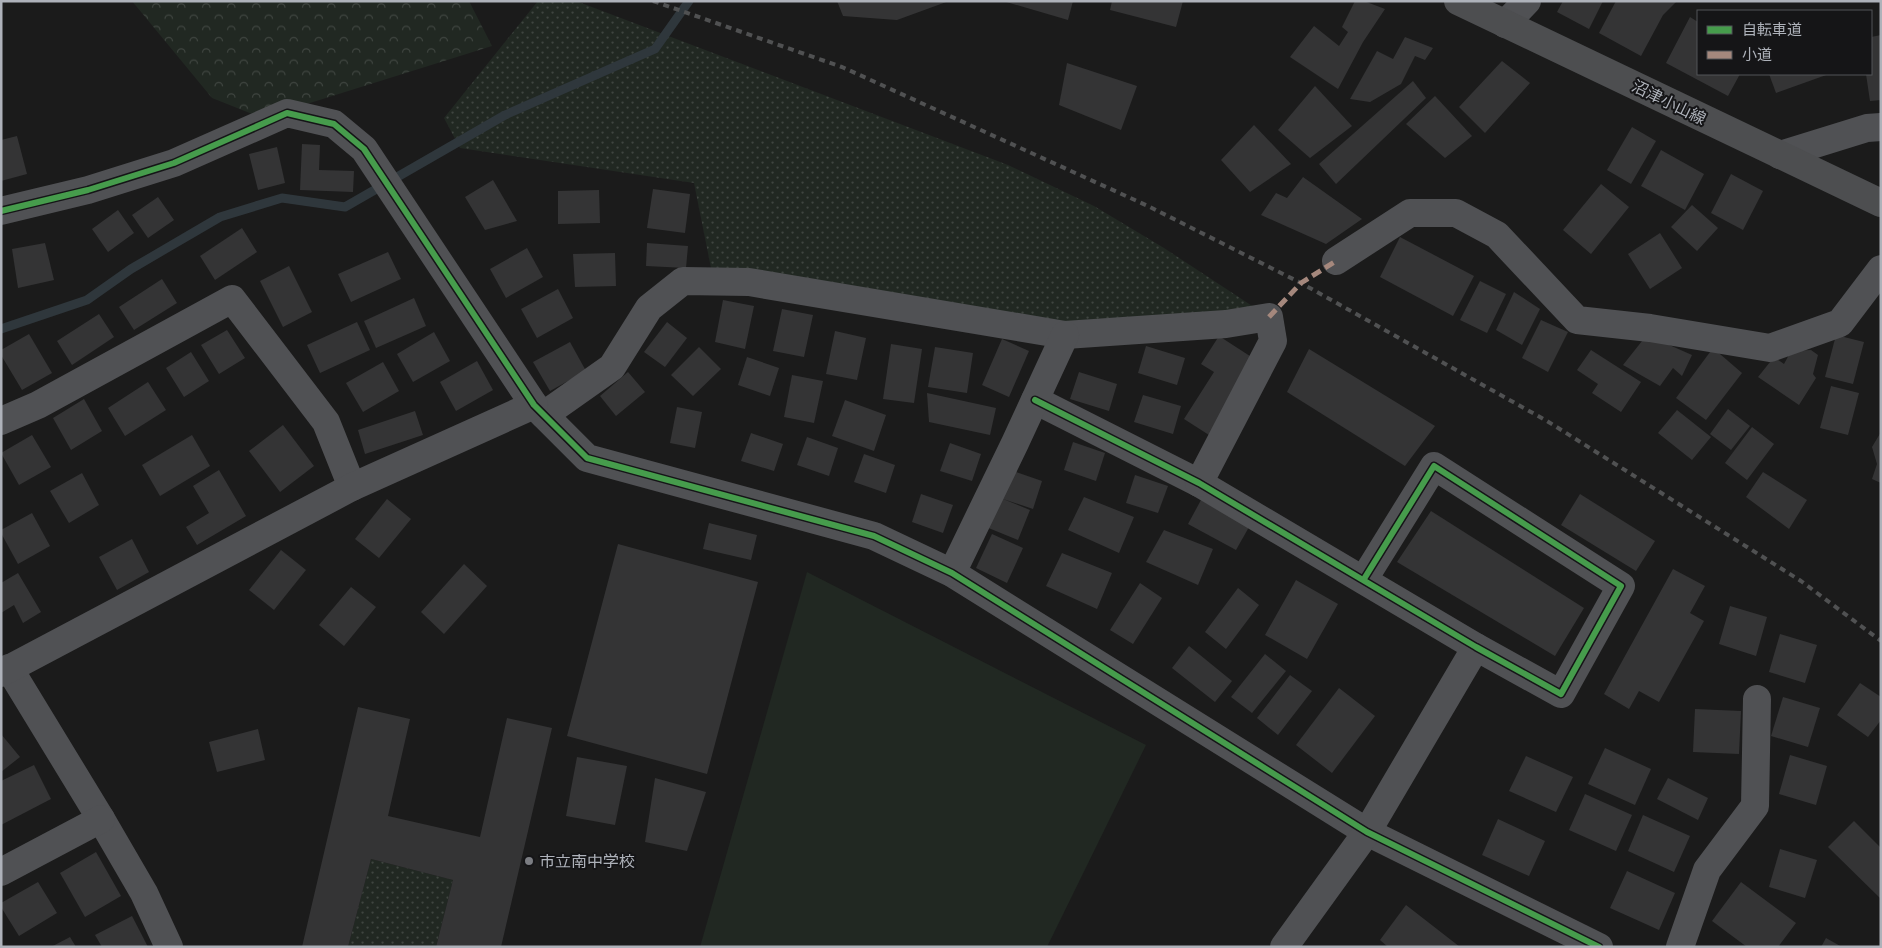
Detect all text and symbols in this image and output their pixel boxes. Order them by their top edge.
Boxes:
legend [1697,10,1872,75]
text: 自転車道 [1742,20,1802,38]
text: 小道 [1742,45,1772,63]
street label: 沼津小山線 [1629,75,1709,128]
place label: 市立南中学校 [539,851,635,870]
marker: 市立南中学校 [523,855,535,867]

